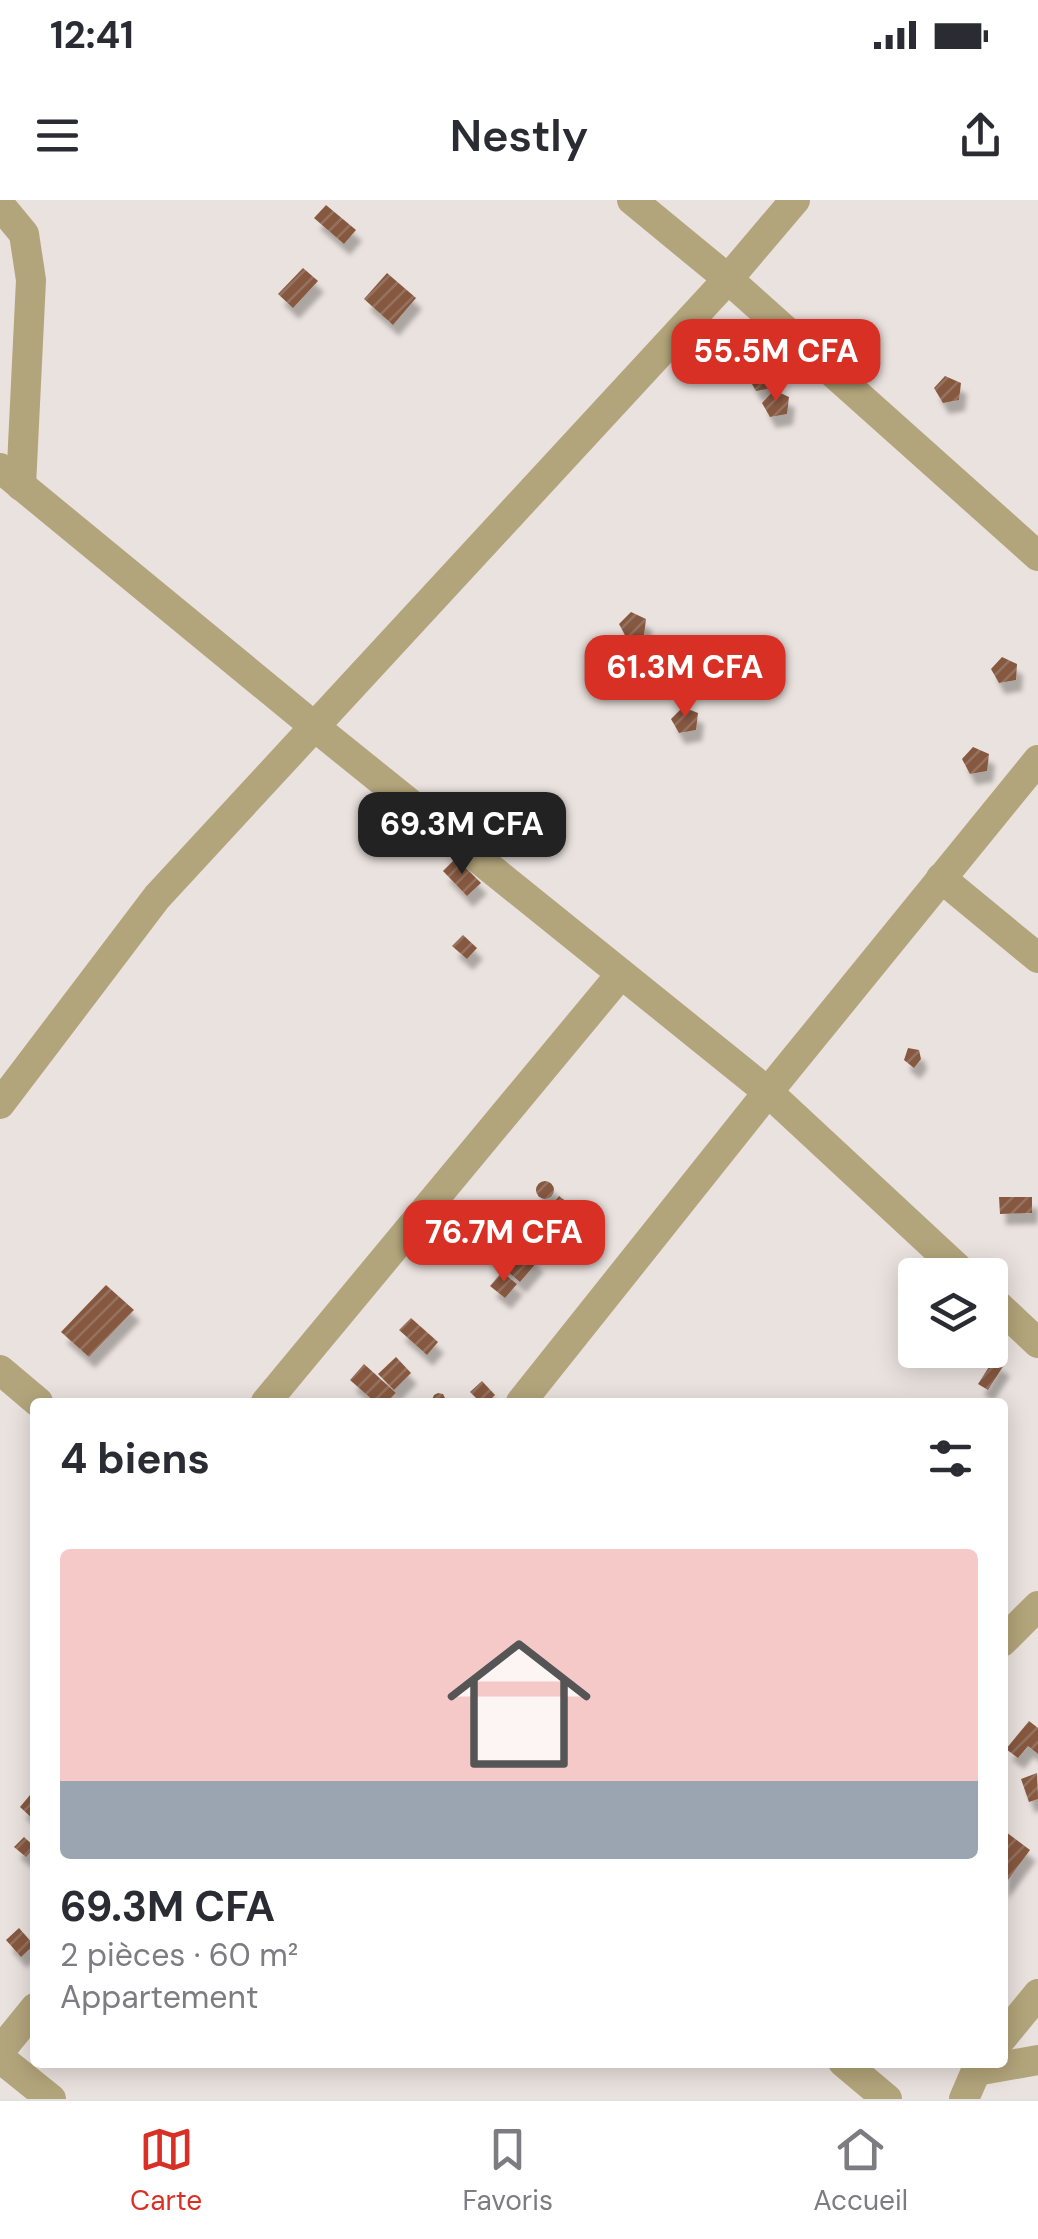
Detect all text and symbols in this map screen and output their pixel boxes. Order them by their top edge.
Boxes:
text: 12:41 [50,10,134,60]
text: Nestly [450,106,588,165]
icon: menu [30,108,85,163]
icon: share [953,108,1008,163]
pin: 55.5M CFA [662,319,890,404]
text: 55.5M CFA [693,330,859,372]
pin: 61.3M CFA [571,635,799,720]
text: 61.3M CFA [607,646,763,688]
pin: 69.3M CFA [348,792,576,877]
text: 69.3M CFA [380,803,544,845]
pin: 76.7M CFA [390,1200,618,1285]
text: 76.7M CFA [425,1211,583,1253]
map controls [898,1258,1008,1368]
button: layers [898,1258,1008,1368]
text: 4 biens [60,1431,210,1486]
icon: filters [923,1431,978,1486]
icon: home [429,1614,609,1794]
text: 69.3M CFA [60,1879,275,1934]
text: 2 pièces · 60 m² [60,1934,298,1976]
text: Appartement [60,1976,258,2018]
tab: Carte [130,2122,202,2219]
tab: Favoris [462,2122,553,2219]
tab: Accueil [813,2122,908,2219]

